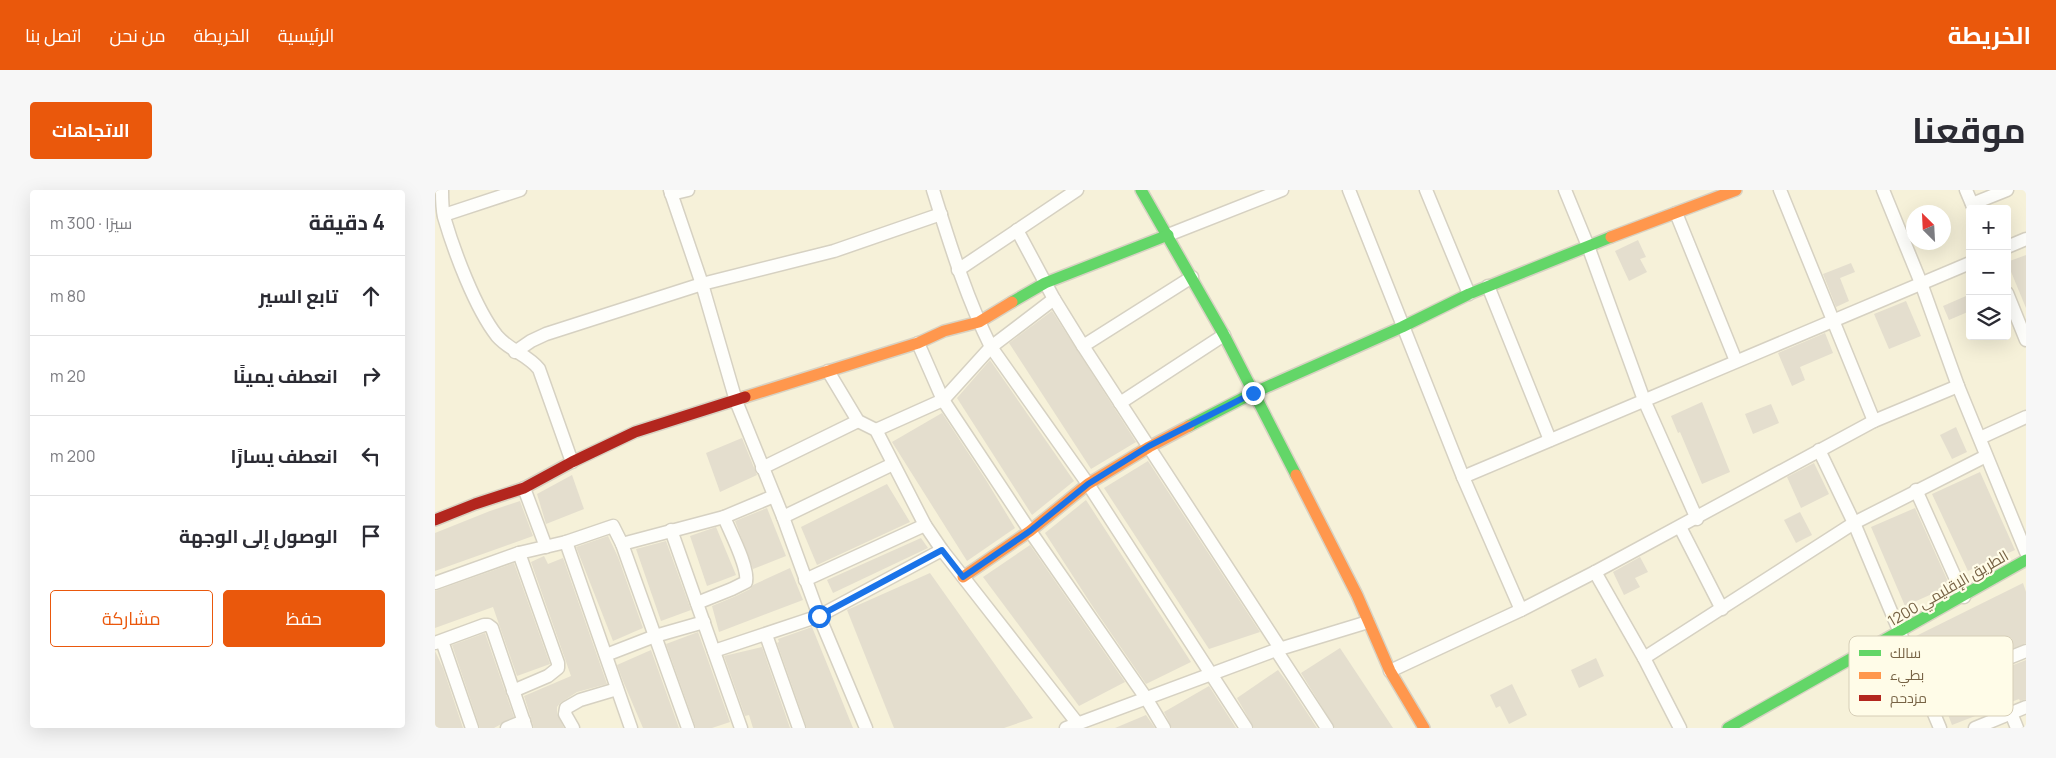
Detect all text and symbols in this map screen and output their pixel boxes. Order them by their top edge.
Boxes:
text: الخريطة [1948,18,2031,51]
text: اتصل بنا [25,23,82,47]
text: من نحن [110,23,166,47]
text: الخريطة [194,23,250,47]
text: الرئيسية [278,23,334,47]
button: الاتجاهات [30,102,152,159]
text: موقعنا [1912,106,2026,154]
north arrow [1906,205,1951,250]
map controls [1966,205,2011,340]
button: + [1966,205,2011,250]
text: 4 دقيقة [309,208,385,236]
text: سيرًا · 300 m [50,212,132,234]
button: − [1966,250,2011,295]
icon: ahead [357,282,385,310]
text: تابع السير [259,283,338,309]
text: 80 m [50,285,86,307]
button: layers [1966,295,2011,340]
icon: right [357,362,385,390]
text: انعطف يمينًا [233,363,338,389]
text: 20 m [50,365,86,387]
route end [1242,382,1265,405]
icon: left [357,442,385,470]
text: انعطف يسارًا [231,443,338,469]
text: 200 m [50,445,95,467]
icon: arrive [357,522,385,550]
text: الوصول إلى الوجهة [179,523,338,549]
street label: الطريق الإقليمي 1200 [1884,545,2013,633]
button: مشاركة [50,590,213,647]
button: حفظ [223,590,385,647]
route start [808,605,831,628]
legend [1849,636,2013,716]
text: سالك [1890,643,1921,662]
text: بطيء [1890,665,1924,687]
text: مزدحم [1890,688,1927,708]

